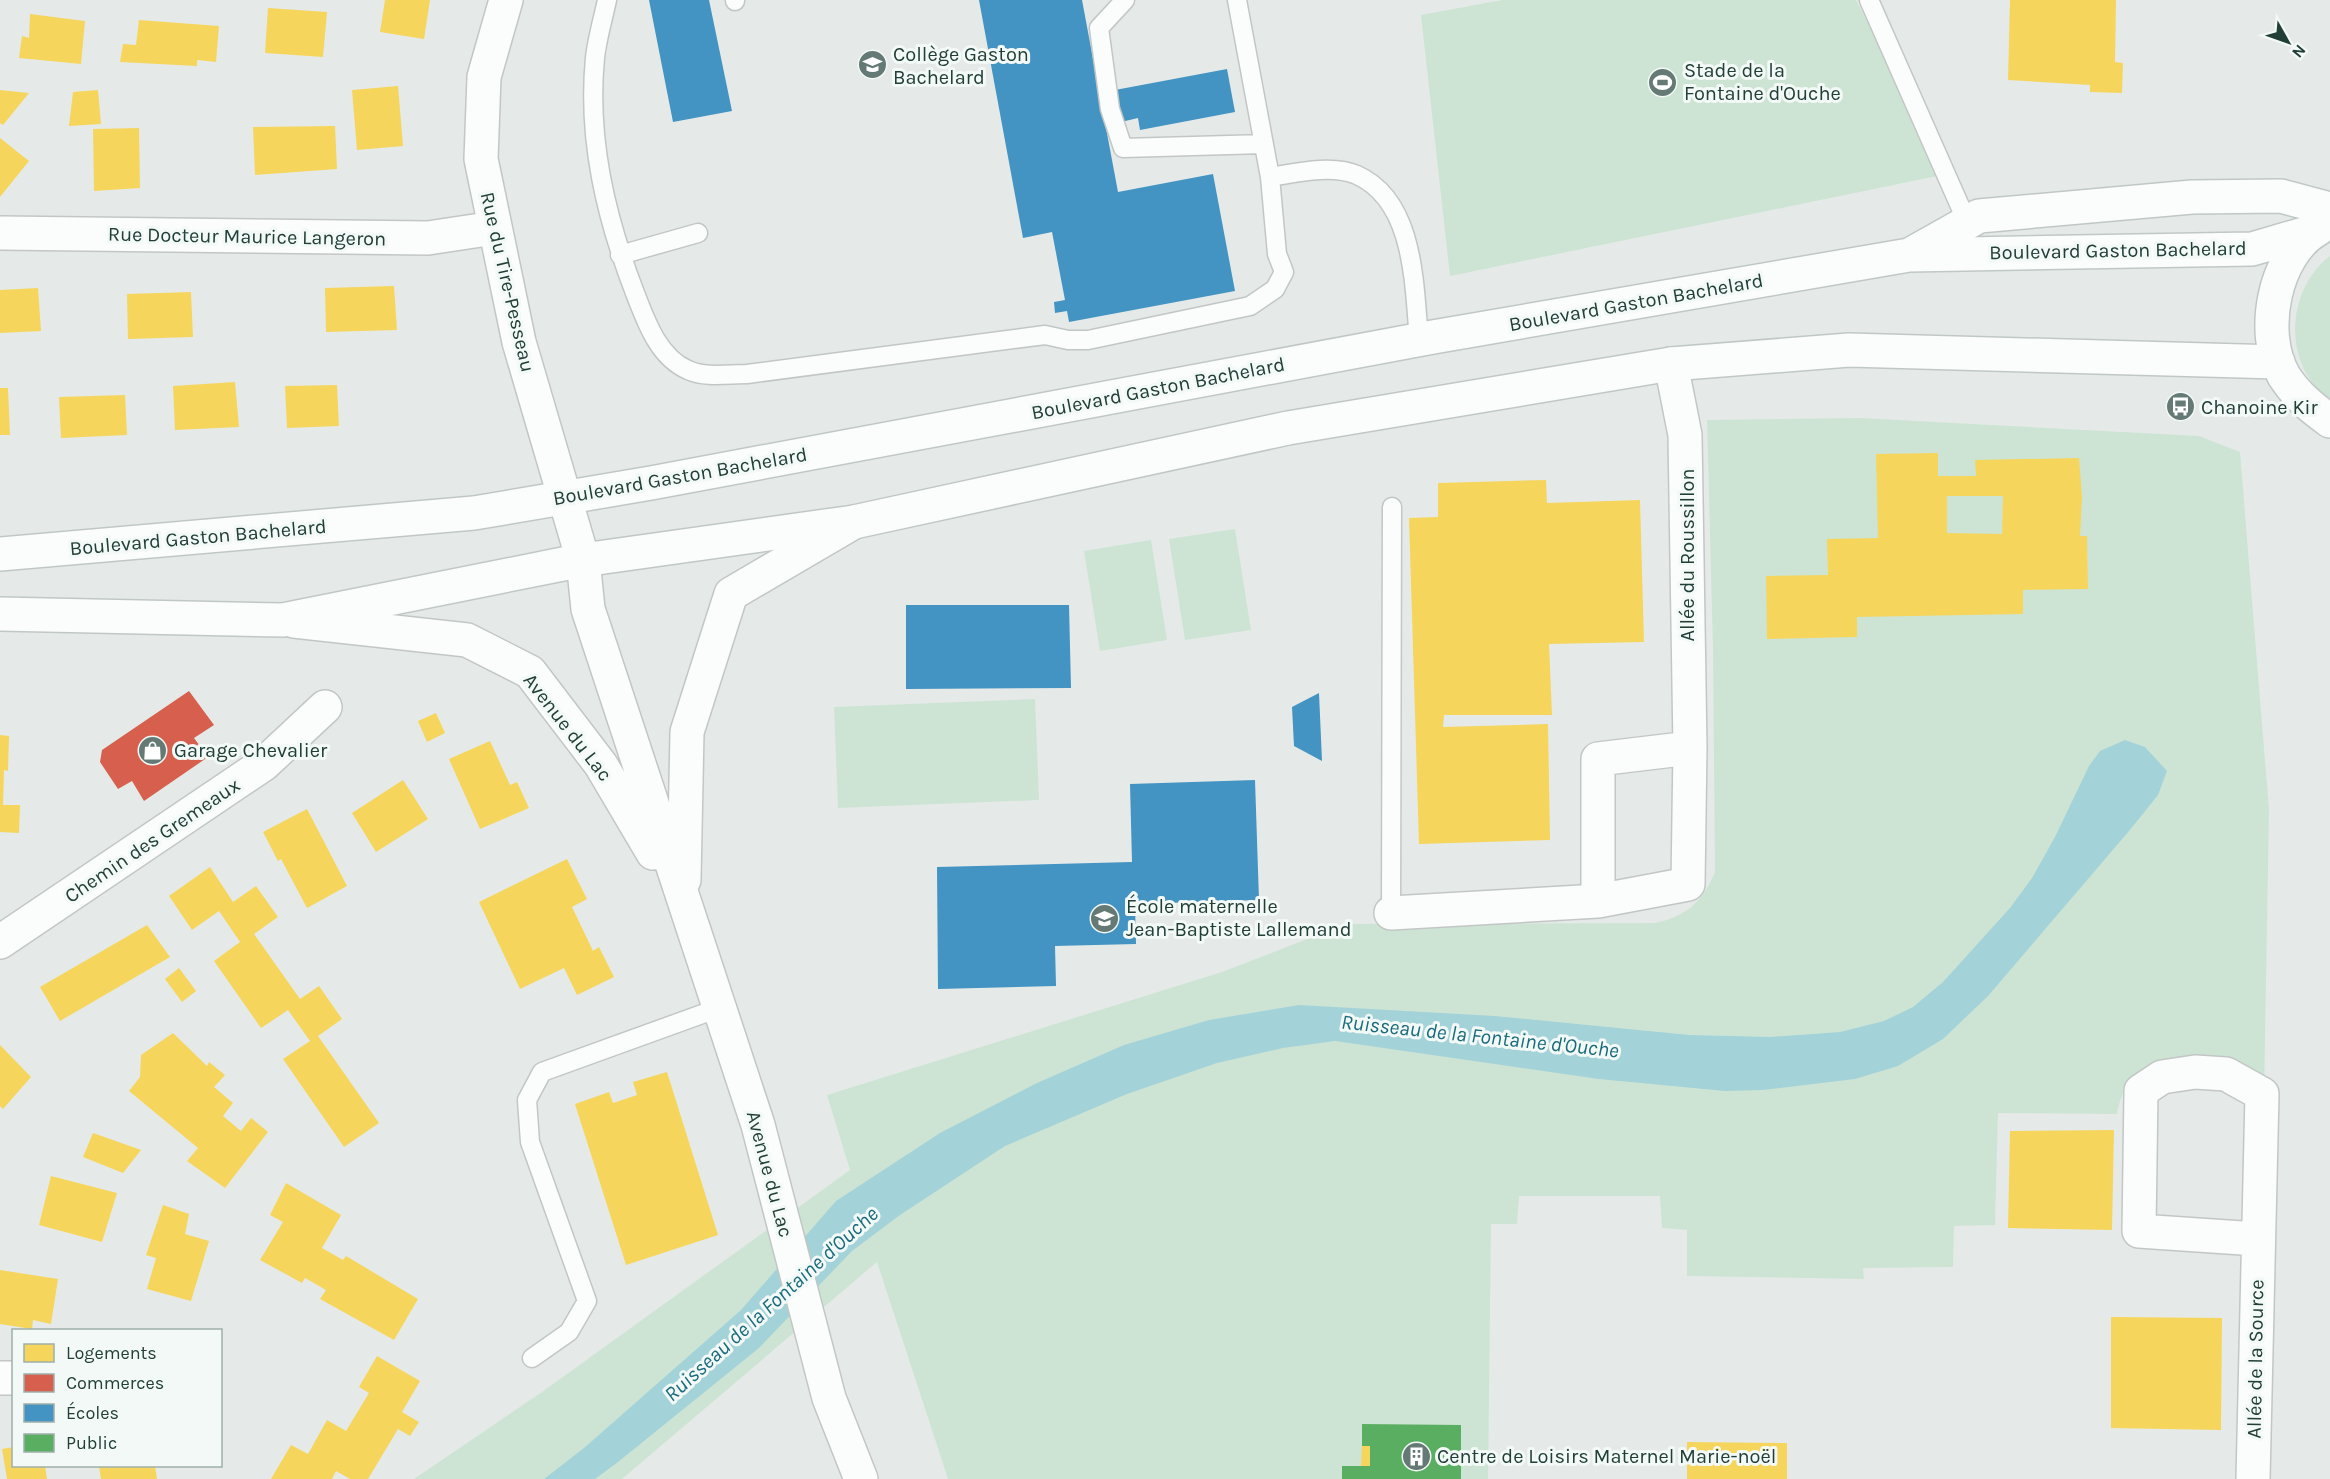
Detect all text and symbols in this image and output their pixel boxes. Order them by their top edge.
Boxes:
north arrow [2258,12,2318,72]
text: N [2288,41,2310,62]
place label: Collège Gaston Bachelard [893,43,1029,89]
school or university icon: Collège Gaston Bachelard [856,49,888,81]
place label: Stade de la Fontaine d'Ouche [1684,59,1841,105]
sports icon: Stade de la Fontaine d'Ouche [1647,66,1679,98]
street label: Rue du Tire-Pesseau [476,190,539,374]
street label: Rue Docteur Maurice Langeron [108,223,386,250]
street label: Boulevard Gaston Bachelard [1989,237,2247,264]
street label: Boulevard Gaston Bachelard [1507,269,1765,336]
street label: Boulevard Gaston Bachelard [1029,353,1287,424]
bus stop icon: Chanoine Kir [2164,391,2196,423]
place label: Chanoine Kir [2201,396,2319,419]
street label: Boulevard Gaston Bachelard [551,443,809,510]
street label: Allée du Roussillon [1676,468,1699,642]
street label: Boulevard Gaston Bachelard [69,515,327,560]
street label: Avenue du Lac [519,669,617,786]
shop icon: Garage Chevalier [137,734,169,766]
place label: Garage Chevalier [174,739,328,762]
street label: Chemin des Gremeaux [60,773,244,908]
place label: École maternelle Jean-Baptiste Lallemand [1126,894,1352,941]
school or university icon: École maternelle Jean-Baptiste Lallemand [1089,902,1121,934]
water label: Ruisseau de la Fontaine d'Ouche [1340,1009,1620,1063]
street label: Avenue du Lac [742,1108,797,1240]
water label: Ruisseau de la Fontaine d'Ouche [659,1202,883,1406]
street label: Allée de la Source [2243,1279,2268,1439]
legend [12,1329,222,1467]
text: Logements [66,1342,157,1364]
text: Commerces [66,1372,164,1394]
text: Écoles [66,1401,119,1424]
text: Public [66,1432,117,1454]
building icon: Centre de Loisirs Maternel Marie-noël [1400,1440,1432,1472]
place label: Centre de Loisirs Maternel Marie-noël [1437,1445,1776,1468]

